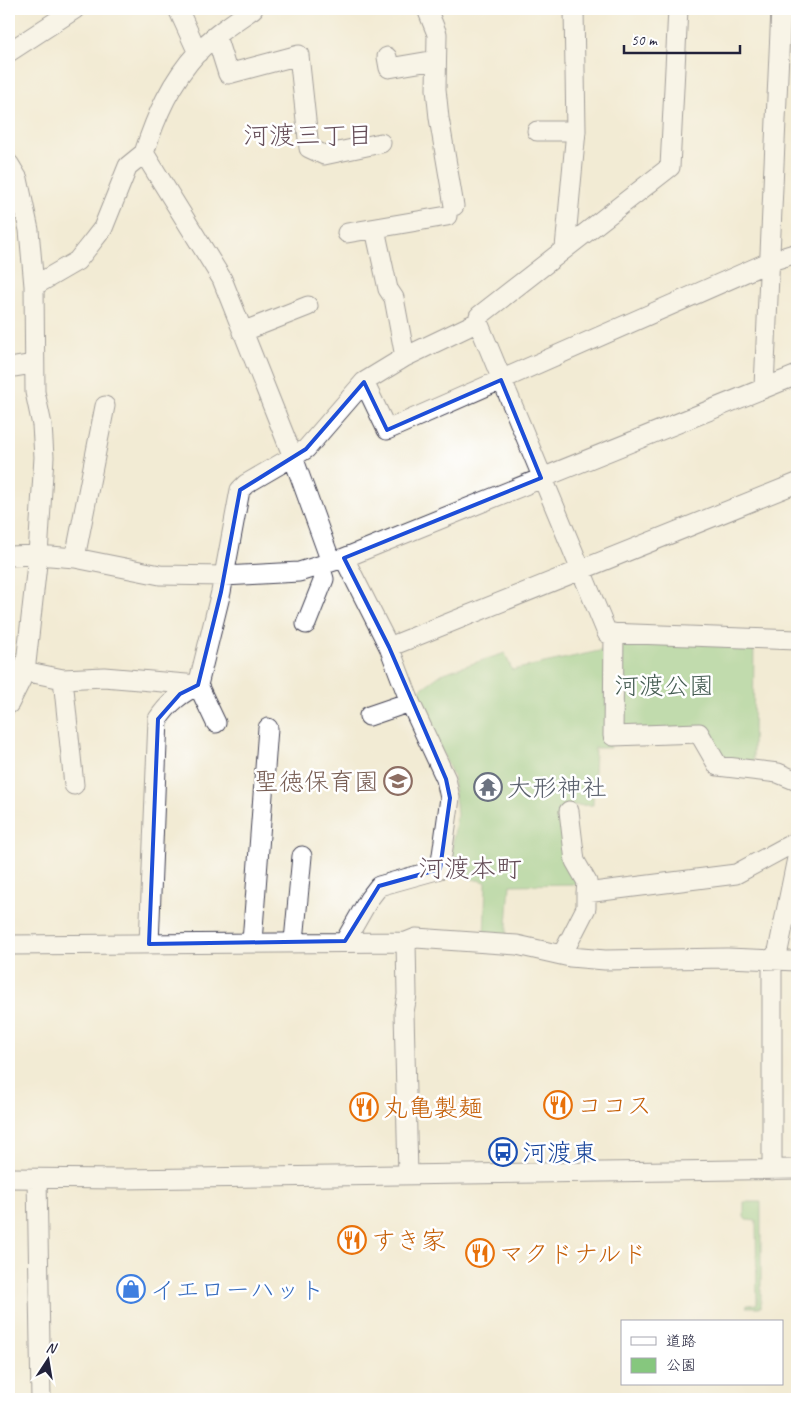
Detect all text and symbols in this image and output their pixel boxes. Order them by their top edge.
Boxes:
scale bar [624,22,740,54]
text: 50 m [631,31,658,50]
district label: 河渡三丁目 [243,119,373,152]
park label: 河渡公園 [614,670,714,702]
place label: 聖徳保育園 [254,766,379,798]
school or university icon: 聖徳保育園 [383,766,413,796]
temple icon: 大形神社 [473,772,503,802]
place label: 大形神社 [507,772,607,804]
district label: 河渡本町 [418,852,522,885]
restaurant icon: ココス [543,1090,573,1120]
place label: ココス [577,1090,652,1122]
restaurant icon: 丸亀製麺 [349,1092,379,1122]
place label: 丸亀製麺 [383,1092,483,1124]
bus stop icon: 河渡東 [488,1137,518,1167]
place label: 河渡東 [522,1137,597,1169]
restaurant icon: すき家 [337,1225,367,1255]
place label: すき家 [371,1225,446,1257]
restaurant icon: マクドナルド [465,1238,495,1268]
place label: マクドナルド [499,1238,647,1270]
shop icon: イエローハット [116,1274,146,1304]
place label: イエローハット [150,1274,325,1306]
legend [621,1320,784,1386]
text: 道路 [666,1332,696,1351]
north arrow [22,1336,72,1386]
text: N [45,1339,59,1357]
text: 公園 [666,1356,696,1375]

